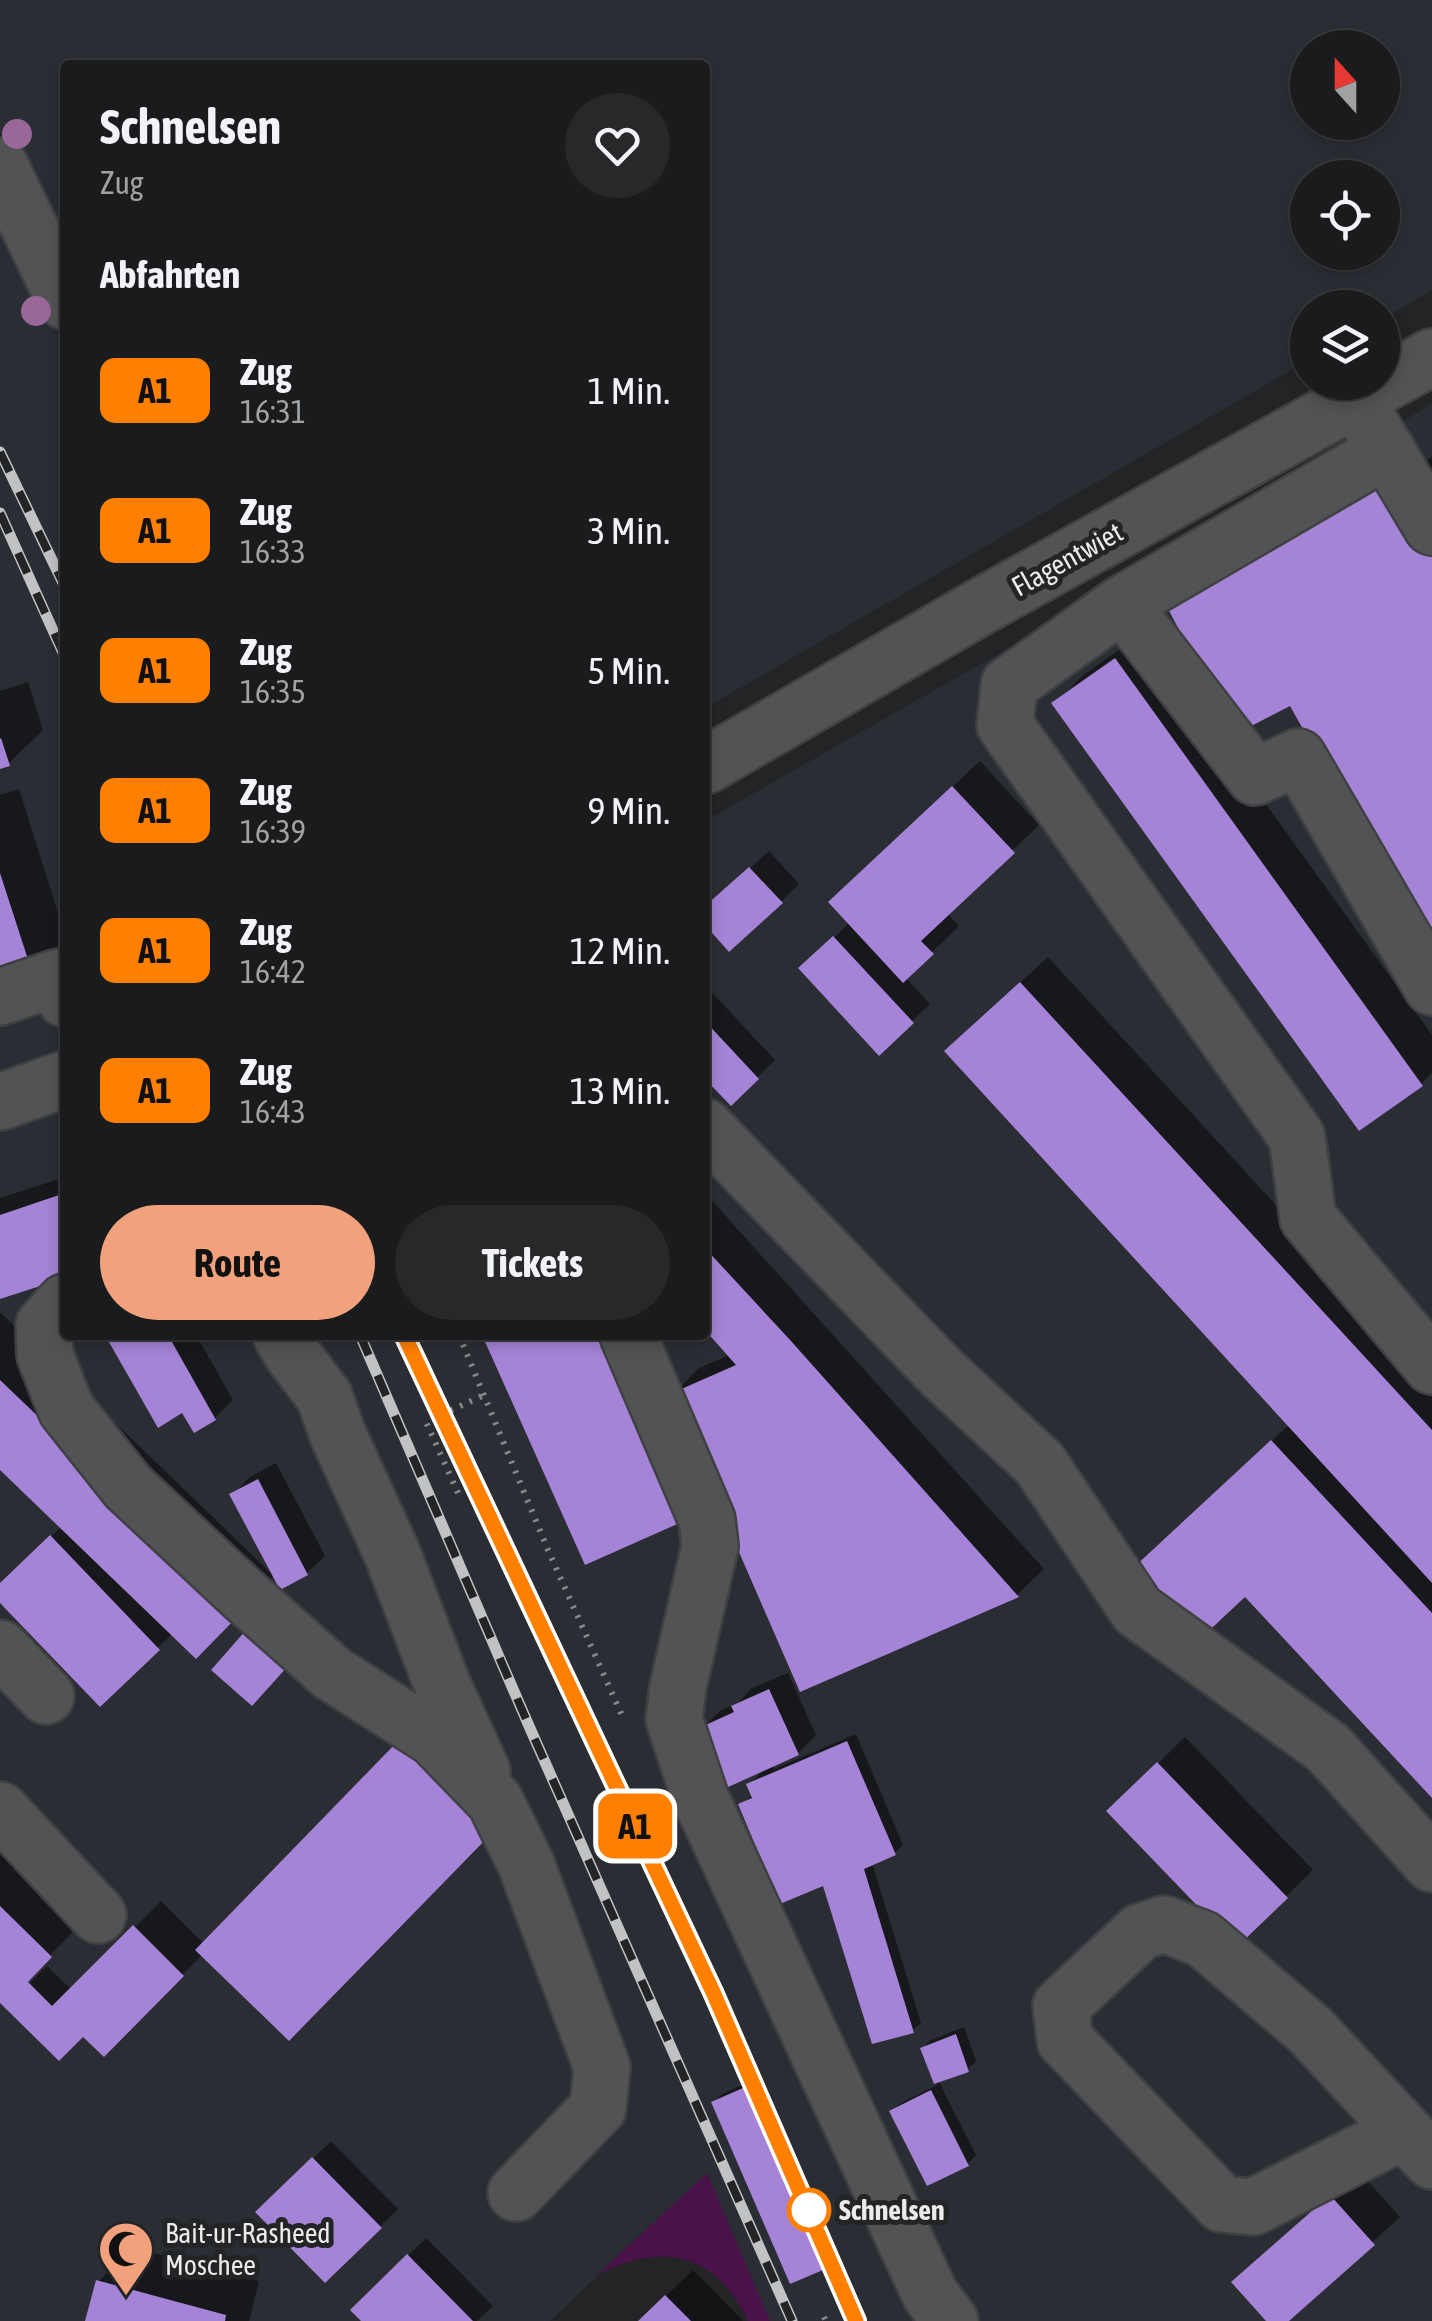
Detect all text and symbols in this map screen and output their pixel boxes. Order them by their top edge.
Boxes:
north arrow [1290,30,1400,140]
map controls [1290,30,1400,400]
button: heart [565,93,670,198]
text: Schnelsen [100,99,281,154]
button: locate [1290,160,1400,270]
text: Zug [100,164,144,201]
text: Abfahrten [100,253,240,296]
button: layers [1290,290,1400,400]
text: Zug [240,350,292,393]
text: 1 Min. [588,369,670,412]
text: A1 [138,370,172,410]
text: 16:31 [240,393,306,430]
text: Zug [240,490,292,533]
text: 3 Min. [588,509,670,552]
text: A1 [138,510,172,550]
street label: Flagentwiet [1006,516,1128,602]
text: 16:33 [240,533,306,570]
text: Zug [240,630,292,673]
text: 5 Min. [588,649,670,692]
text: A1 [138,650,172,690]
text: 16:35 [240,673,306,710]
text: Zug [240,770,292,813]
text: 9 Min. [588,789,670,832]
text: A1 [138,790,172,830]
text: 16:39 [240,813,306,850]
text: Zug [240,910,292,953]
text: 12 Min. [570,929,670,972]
text: A1 [138,930,172,970]
text: 16:42 [240,953,306,990]
text: Zug [240,1050,292,1093]
text: 13 Min. [570,1069,670,1112]
text: A1 [138,1070,172,1110]
text: 16:43 [240,1093,306,1130]
button: Route [100,1205,375,1320]
button: Tickets [395,1205,670,1320]
line badge: A1 [590,1794,680,1858]
text: A1 [618,1806,652,1846]
marker: Schnelsen [788,2189,830,2231]
place label: Schnelsen [839,2194,945,2226]
place label: Bait-ur-Rasheed Moschee [165,2217,330,2281]
mosque icon: Bait-ur-Rasheed Moschee [96,2219,156,2298]

